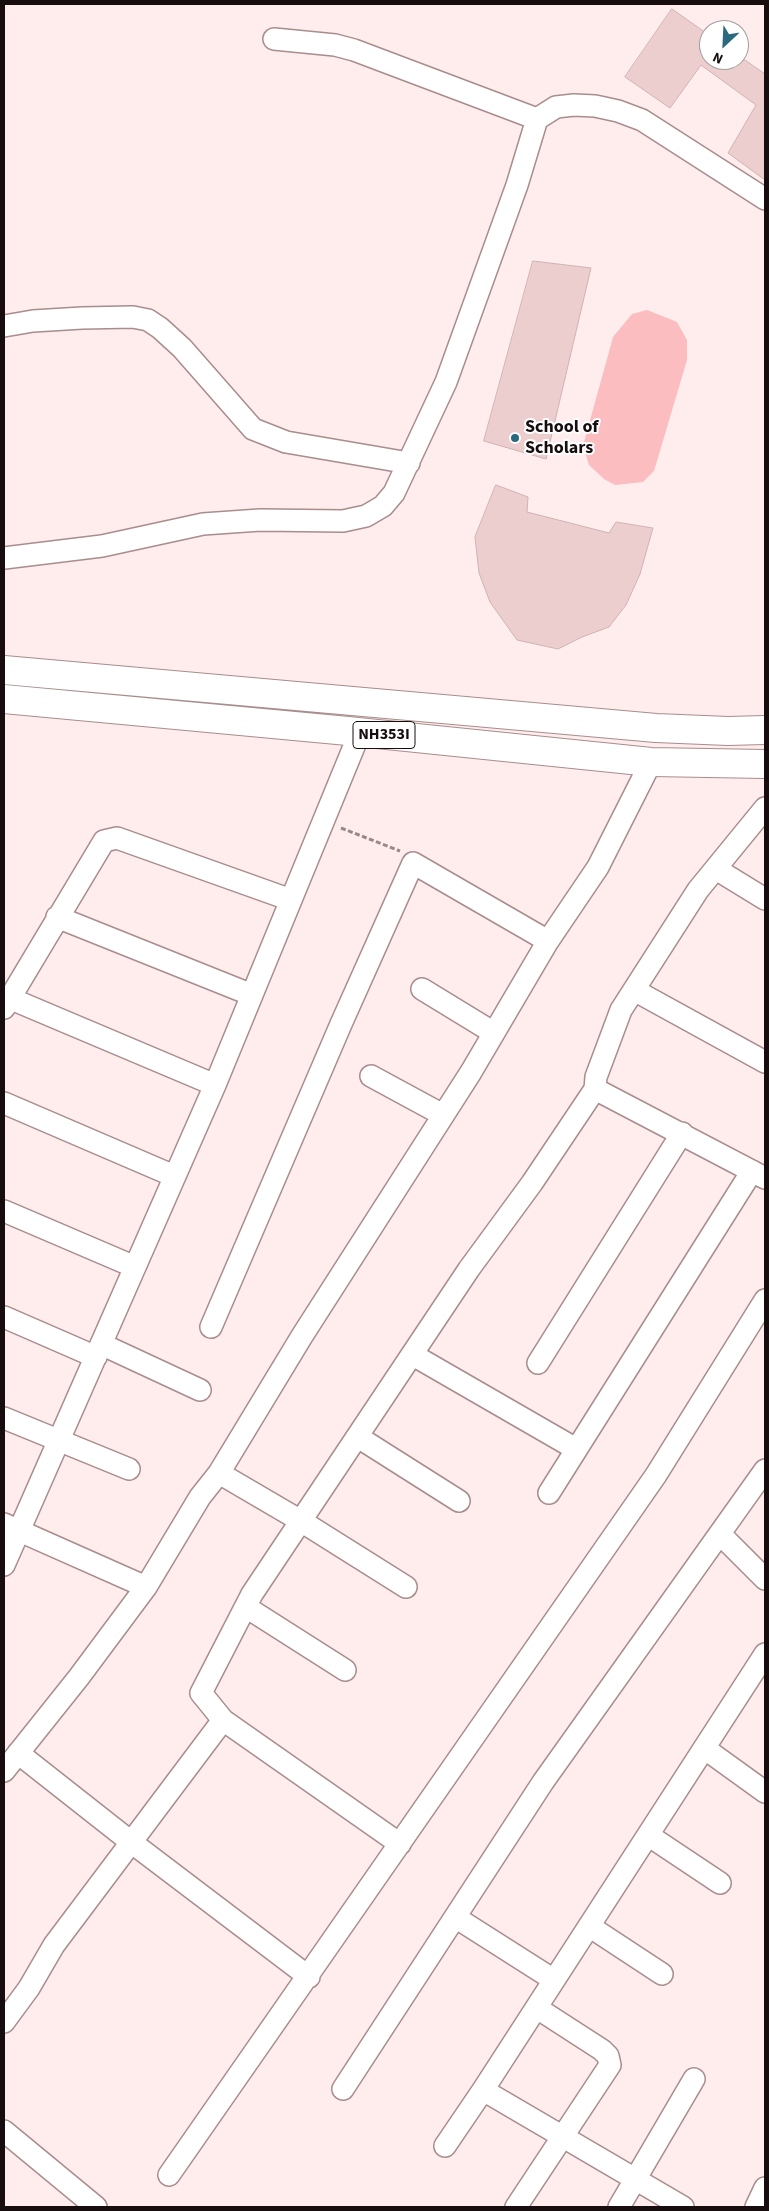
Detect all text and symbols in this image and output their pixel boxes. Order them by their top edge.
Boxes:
north arrow [699,20,749,70]
text: N [710,47,727,69]
place label: School of Scholars [525,417,598,459]
marker: School of Scholars [509,432,521,444]
road number: NH353I [353,722,415,748]

